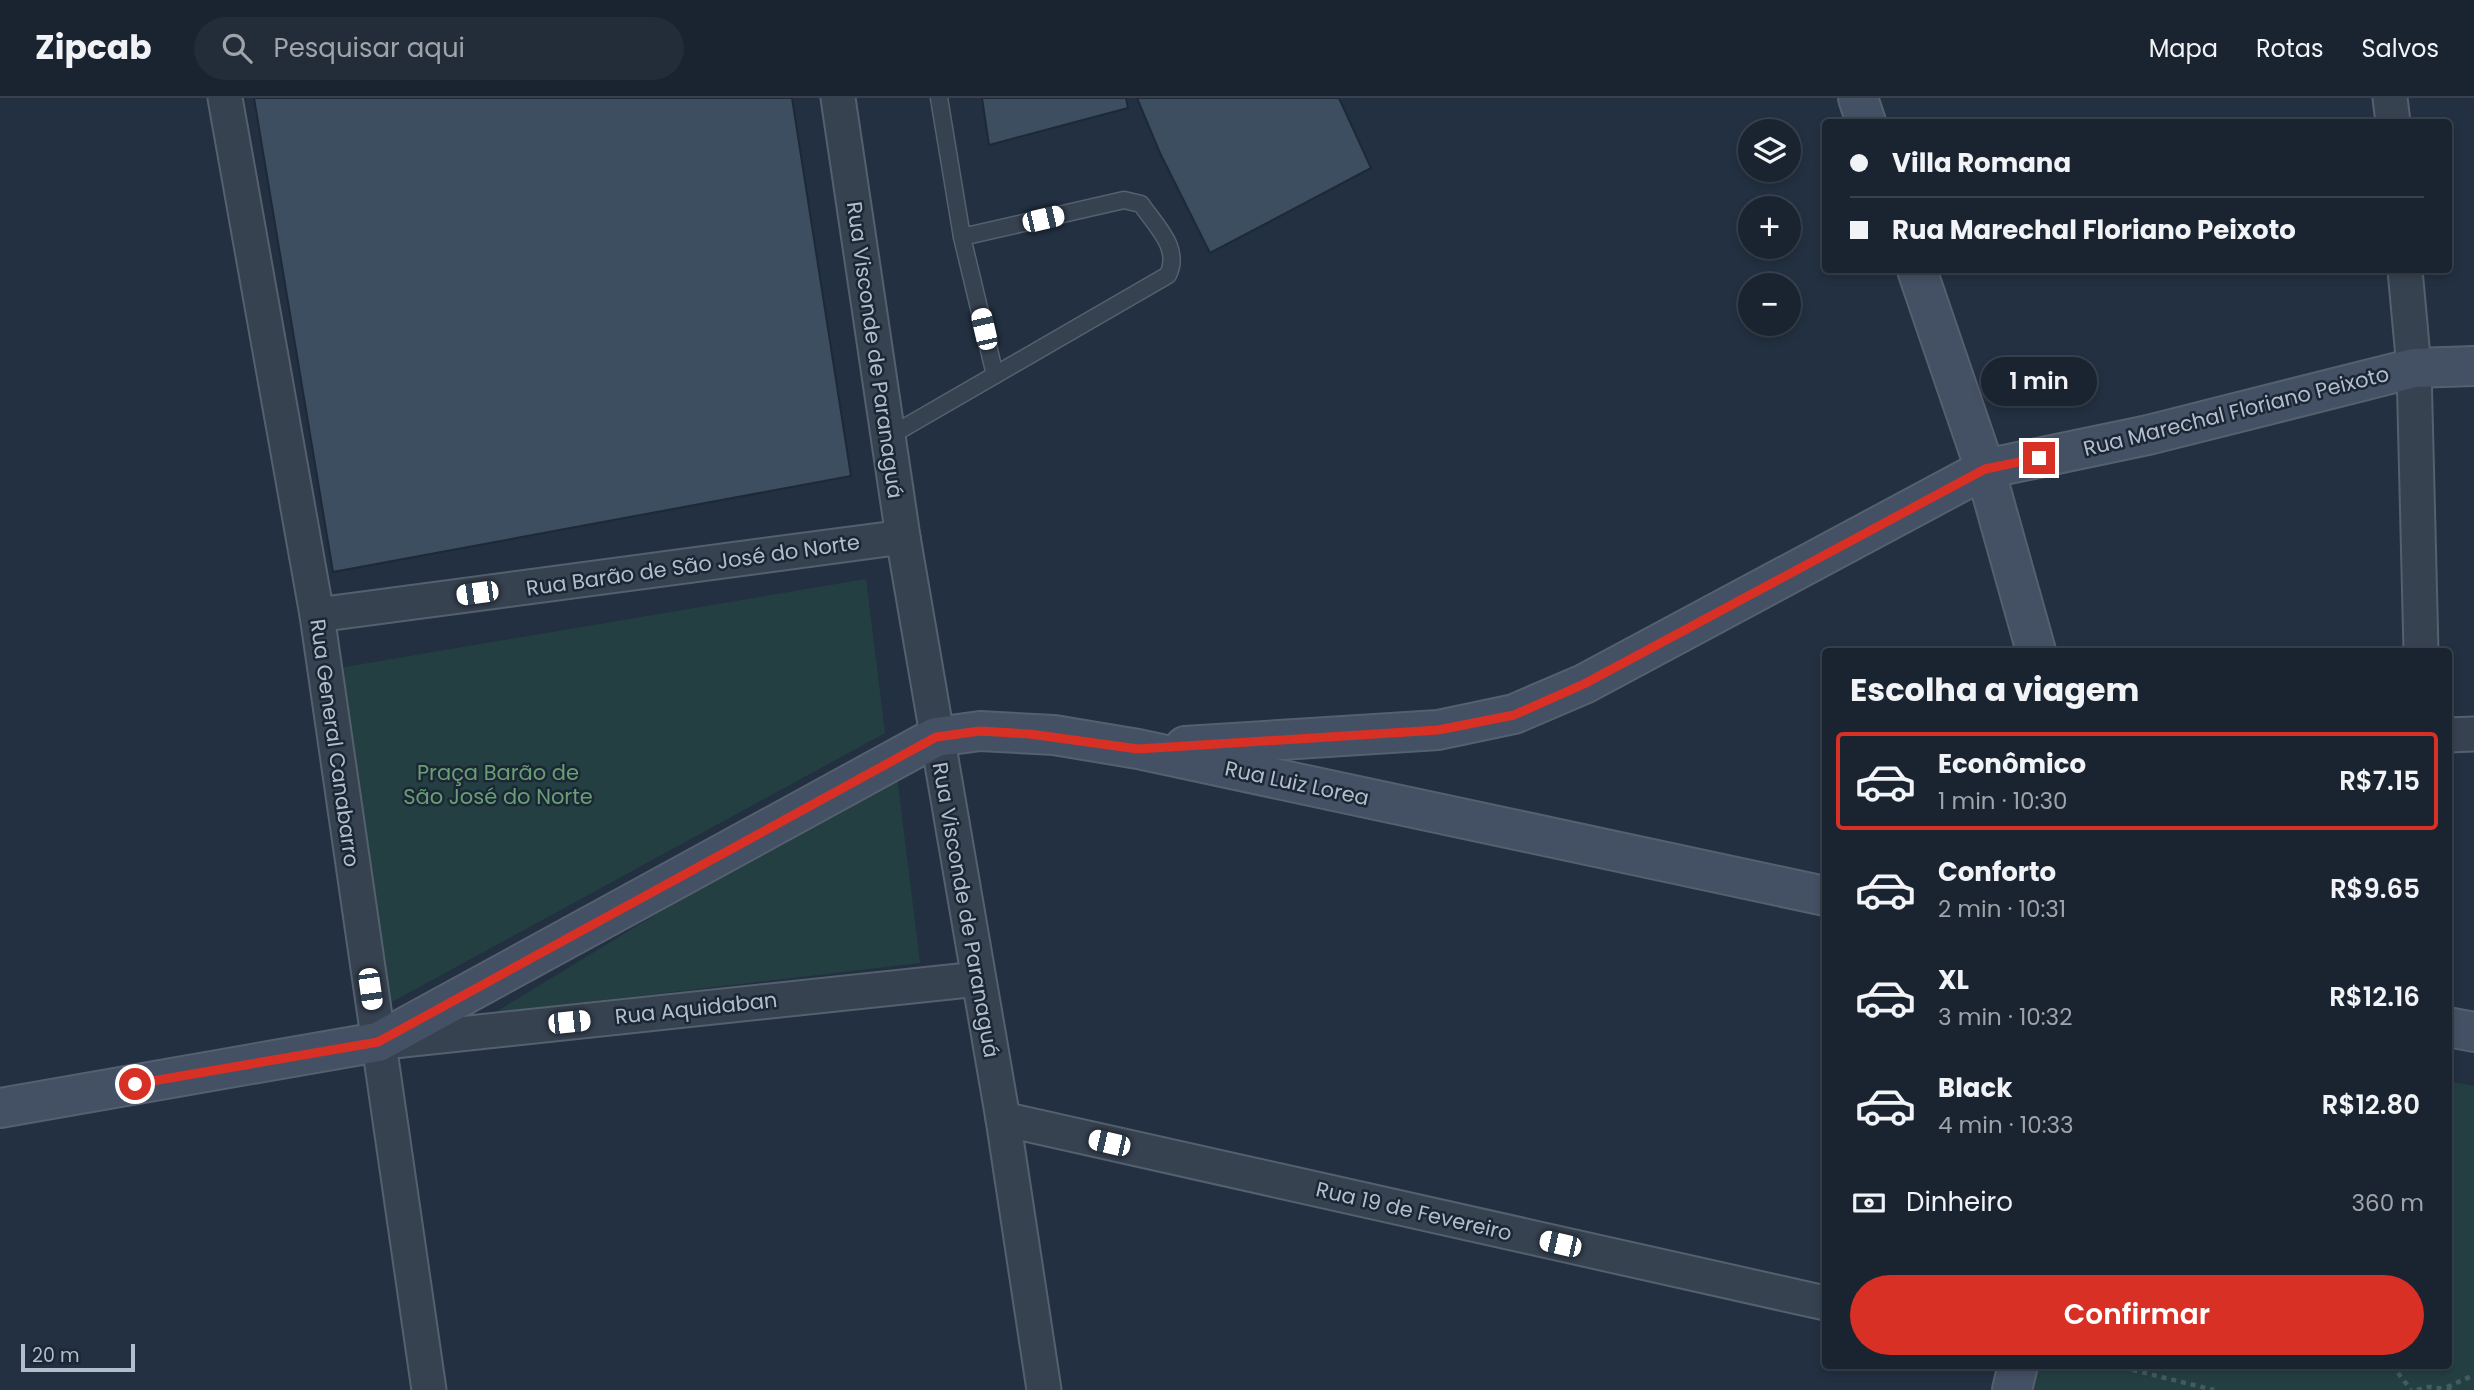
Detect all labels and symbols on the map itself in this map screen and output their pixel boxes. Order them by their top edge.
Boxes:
street label: Rua Visconde de Paranaguá [840,200,910,500]
car [1021,204,1066,234]
car [970,306,999,352]
callout: 1 min [1981,356,2097,406]
street label: Rua Marechal Floriano Peixoto [2080,359,2392,463]
route end [2023,442,2055,474]
street label: Rua Barão de São José do Norte [524,527,862,603]
car [455,580,500,606]
street label: Rua General Canabarro [303,617,367,869]
street label: Rua Luiz Lorea [1222,754,1372,812]
park label: Praça Barão de São José do Norte [403,758,593,811]
street label: Rua Visconde de Paranaguá [926,760,1006,1060]
car [357,967,384,1011]
street label: Rua Aquidaban [613,985,779,1031]
car [548,1009,591,1035]
route start [119,1068,151,1100]
car [1087,1128,1132,1158]
street label: Rua 19 de Fevereiro [1313,1174,1515,1248]
car [1538,1229,1583,1259]
scale bar [21,1341,135,1373]

